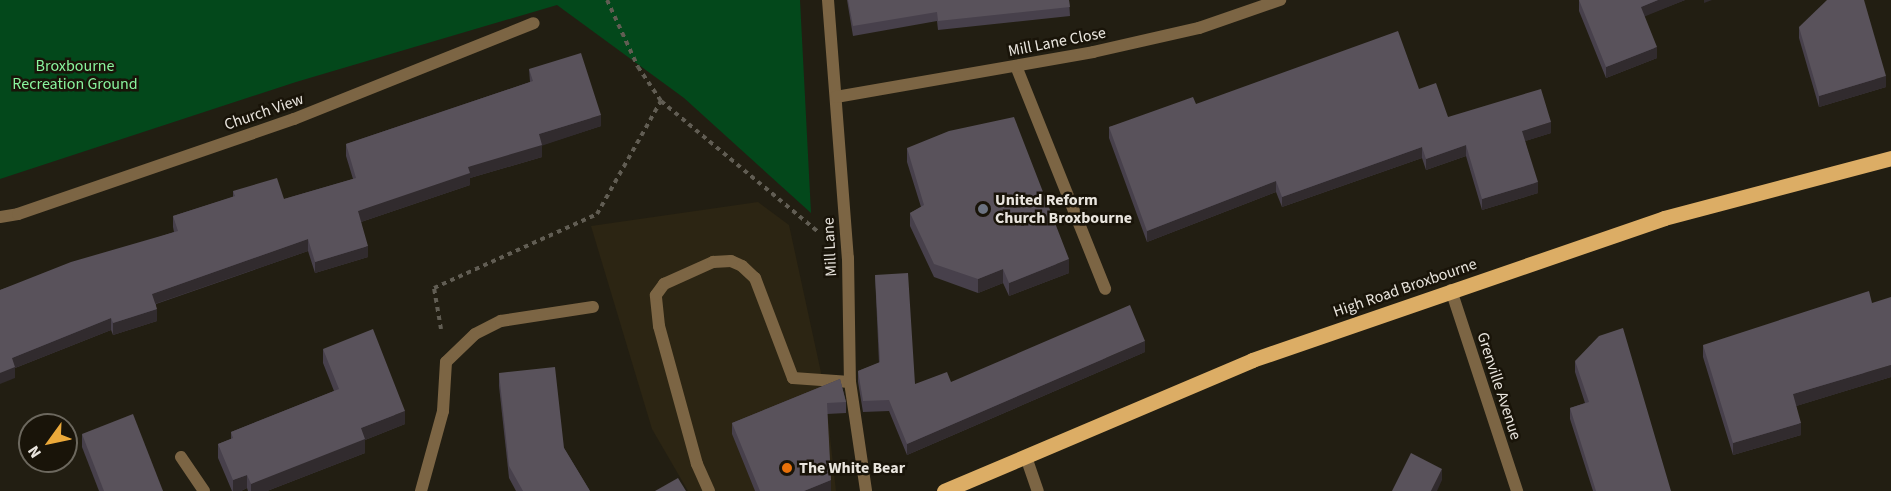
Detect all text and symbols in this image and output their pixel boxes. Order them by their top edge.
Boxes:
street label: Mill Lane Close [1007,23,1107,61]
park label: Broxbourne Recreation Ground [12,56,138,94]
street label: Church View [222,89,306,135]
place label: United Reform Church Broxbourne [995,190,1132,228]
marker: United Reform Church Broxbourne [976,202,990,216]
street label: Mill Lane [819,217,841,277]
street label: High Road Broxbourne [1331,254,1479,322]
street label: Grenville Avenue [1473,330,1525,442]
north arrow [18,413,78,473]
text: N [22,441,47,462]
place label: The White Bear [799,458,905,478]
marker: The White Bear [780,461,794,475]

